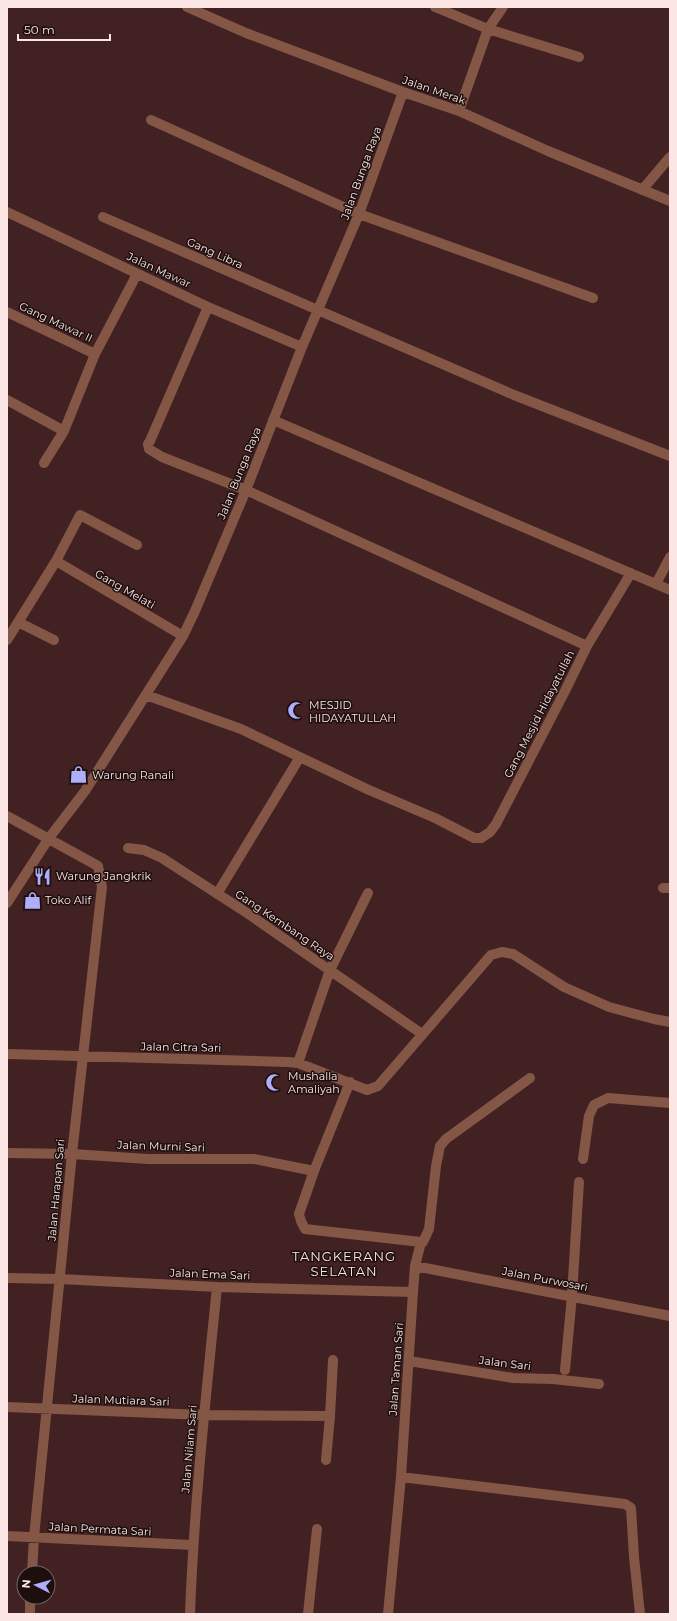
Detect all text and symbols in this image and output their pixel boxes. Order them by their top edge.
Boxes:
scale bar [18,16,110,42]
text: 50 m [24,22,55,37]
street label: Jalan Merak [400,72,468,107]
street label: Jalan Bunga Raya [337,124,384,222]
street label: Gang Libra [185,234,245,272]
street label: Jalan Mawar [124,249,193,291]
street label: Gang Mawar II [17,299,95,345]
street label: Jalan Bunga Raya [214,425,264,522]
street label: Gang Melati [93,566,157,612]
street label: Gang Mesjid Hidayatullah [501,648,577,780]
place label: MESJID HIDAYATULLAH [309,698,396,725]
mosque icon: MESJID HIDAYATULLAH [286,701,306,721]
shop icon: Warung Ranali [69,765,89,785]
place label: Warung Ranali [92,768,174,782]
restaurant icon: Warung Jangkrik [33,866,53,886]
place label: Warung Jangkrik [56,869,152,883]
street label: Gang Kembang Raya [233,887,337,963]
shop icon: Toko Alif [22,890,42,910]
place label: Toko Alif [45,893,93,907]
street label: Jalan Citra Sari [139,1039,222,1055]
place label: Mushalla Amaliyah [288,1069,340,1096]
mosque icon: Mushalla Amaliyah [265,1072,285,1092]
street label: Jalan Murni Sari [116,1137,205,1155]
street label: Jalan Harapan Sari [44,1138,67,1243]
district label: TANGKERANG SELATAN [292,1248,396,1279]
street label: Jalan Purwosari [500,1264,589,1294]
street label: Jalan Ema Sari [168,1266,251,1282]
street label: Jalan Taman Sari [386,1322,406,1417]
street label: Jalan Sari [477,1353,532,1373]
street label: Jalan Mutiara Sari [71,1391,170,1409]
street label: Jalan Nilam Sari [178,1404,200,1495]
street label: Jalan Permata Sari [47,1519,152,1539]
north arrow [16,1565,56,1605]
text: N [19,1579,33,1589]

